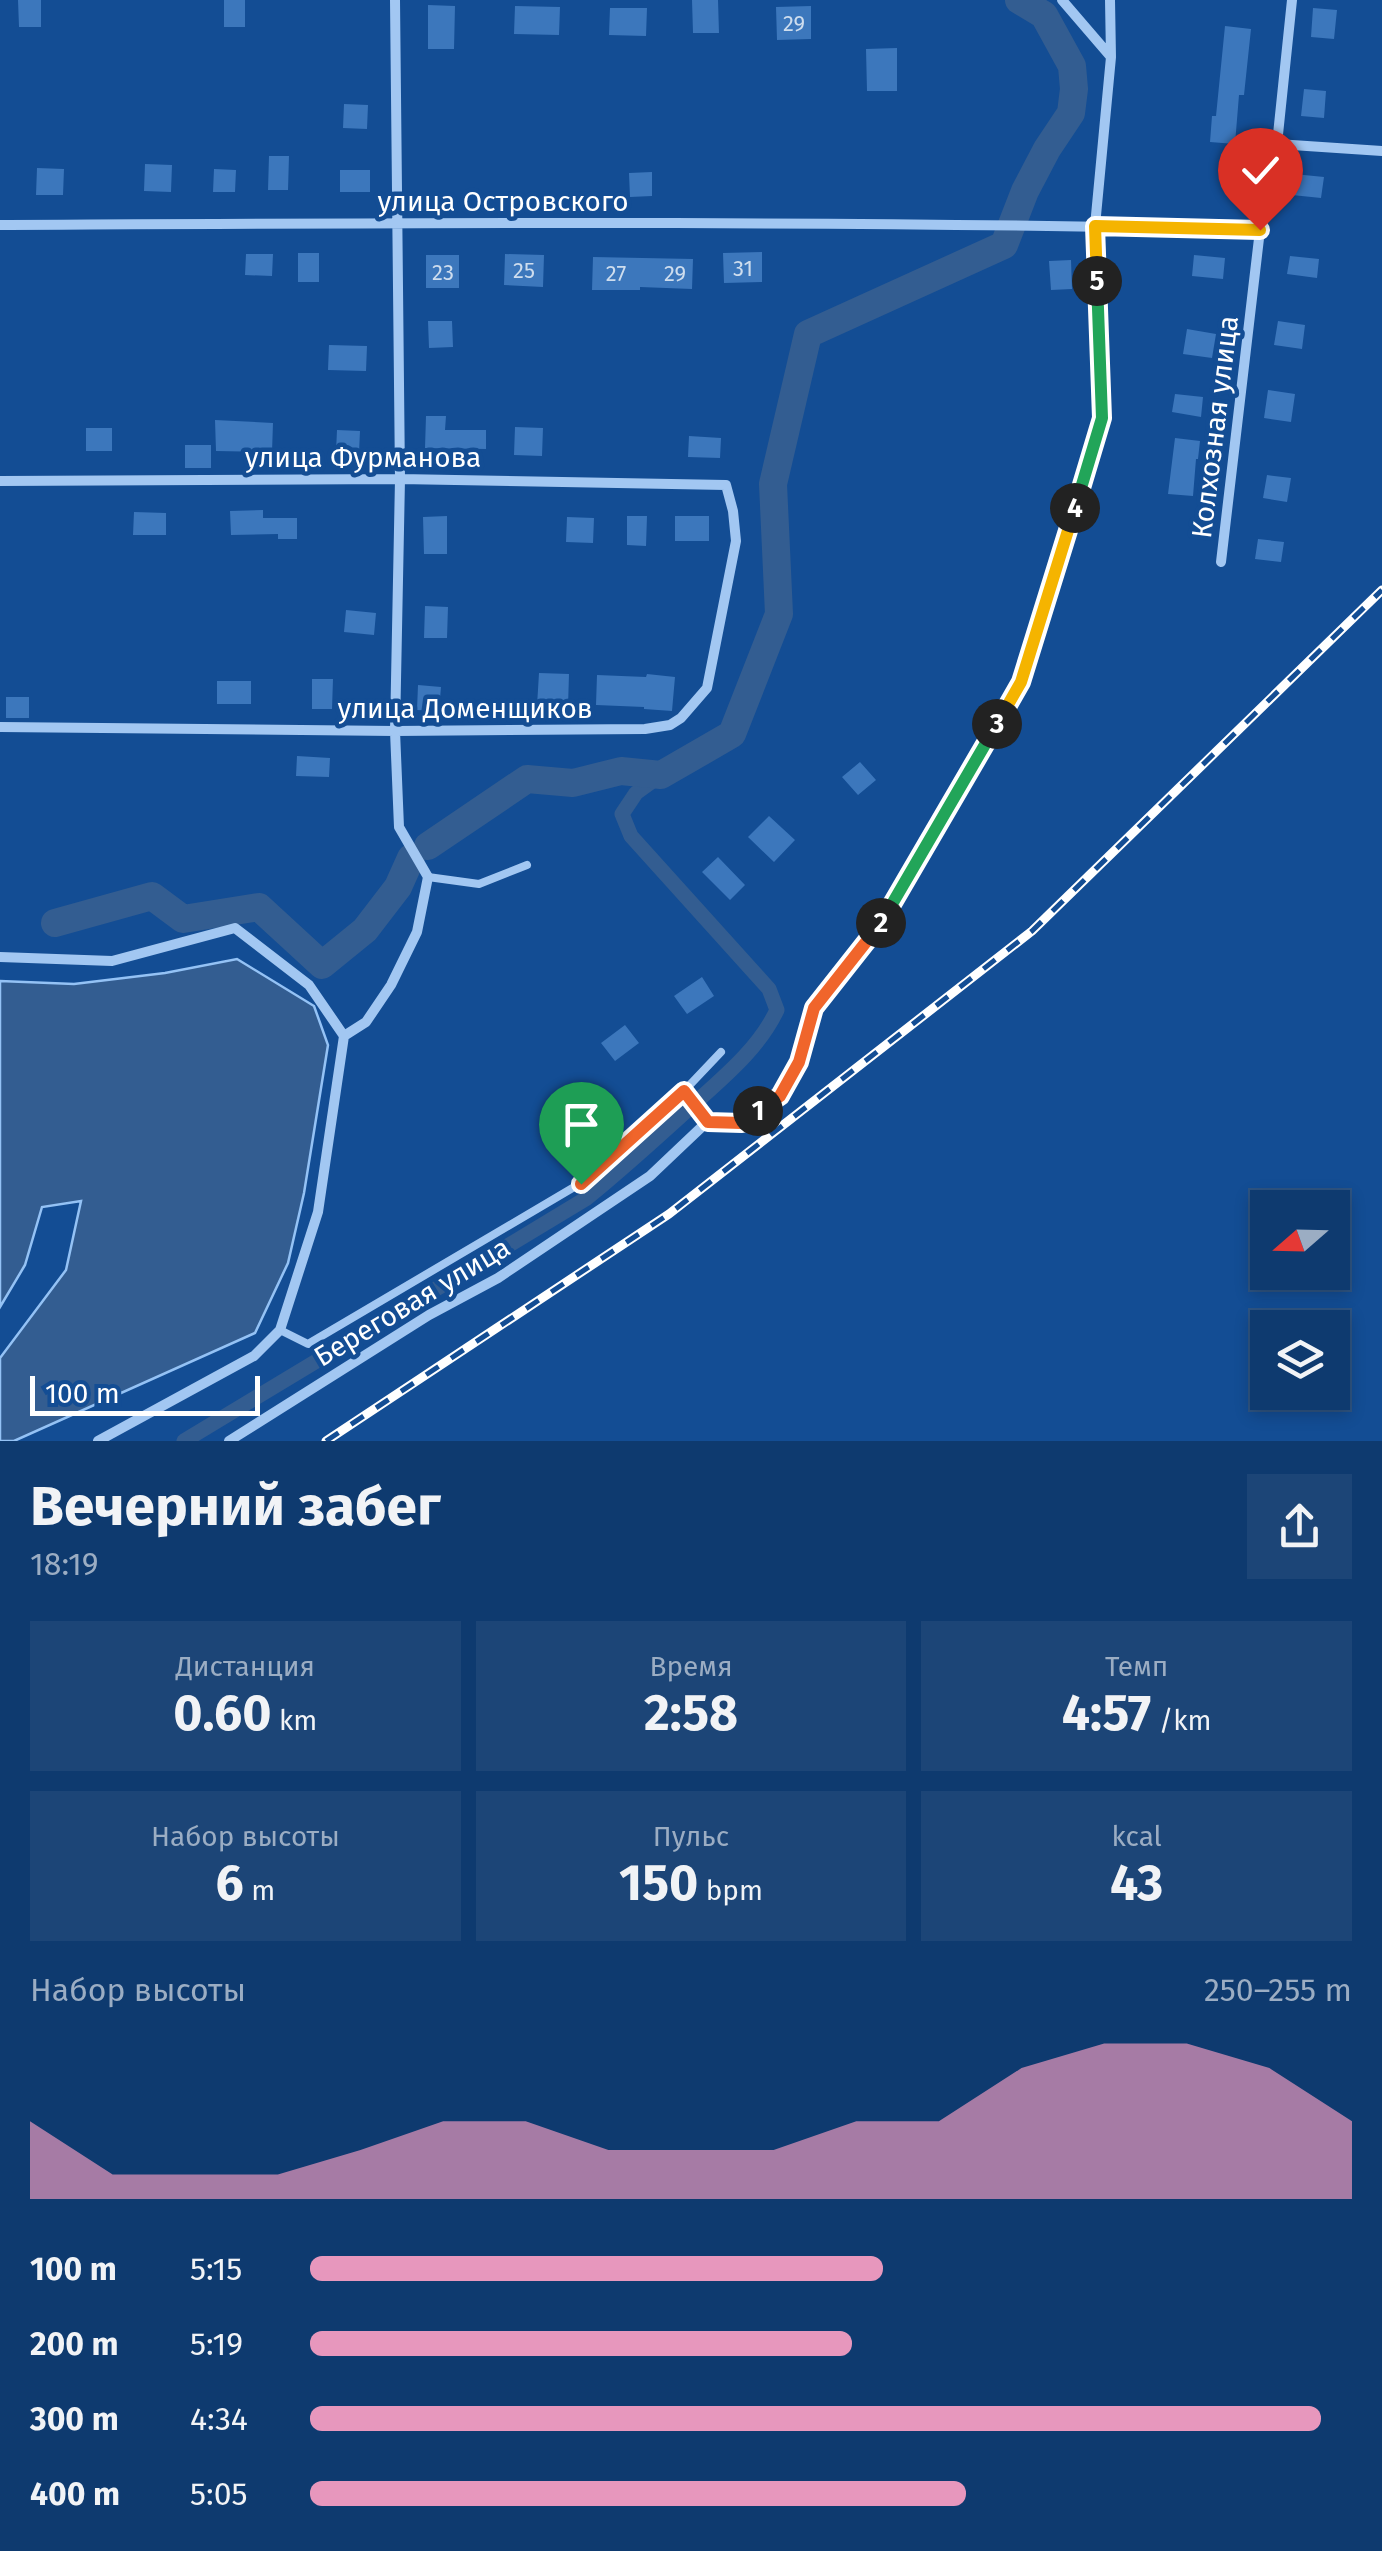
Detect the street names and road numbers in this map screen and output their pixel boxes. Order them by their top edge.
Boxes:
street label: улица Островского [377,185,629,218]
street label: Колхозная улица [1185,314,1245,540]
street label: улица Фурманова [245,441,481,474]
street label: улица Доменщиков [337,692,593,725]
street label: Береговая улица [308,1231,516,1373]

